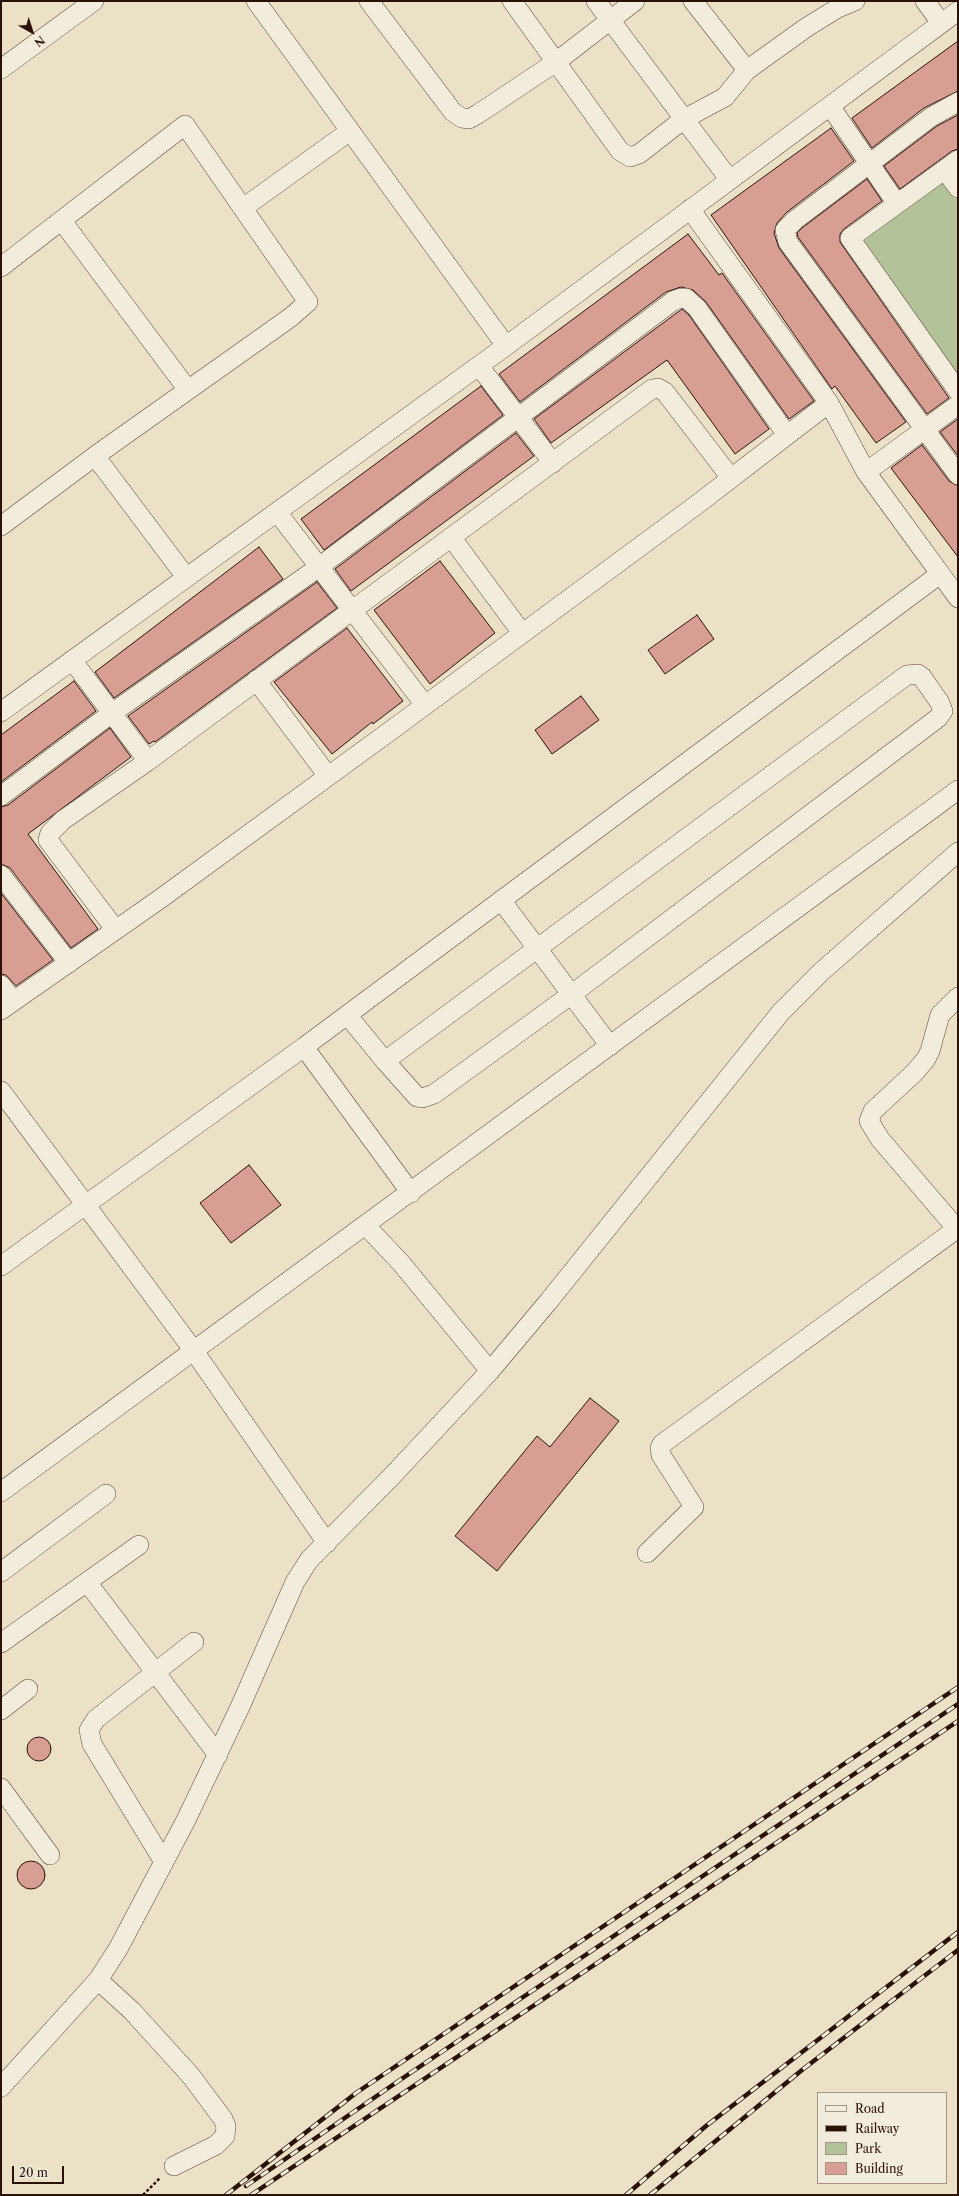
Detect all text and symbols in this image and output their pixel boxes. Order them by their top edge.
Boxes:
north arrow [12,12,52,52]
text: N [31,33,48,50]
legend [817,2092,947,2184]
text: Road [855,2101,885,2116]
text: Railway [855,2121,900,2136]
text: Park [855,2141,881,2156]
scale bar [14,2158,66,2184]
text: Building [855,2161,903,2176]
text: 20 m [19,2165,48,2180]

